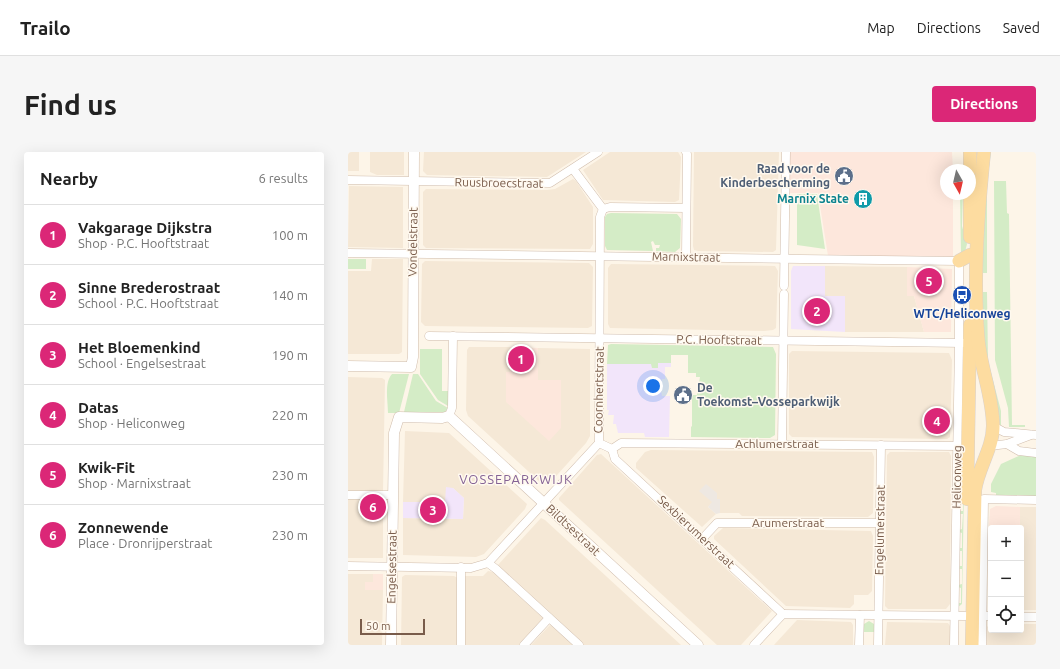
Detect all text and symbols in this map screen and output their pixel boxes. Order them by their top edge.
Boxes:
text: Trailo [20,17,71,39]
text: Map [867,20,895,36]
text: Directions [917,20,981,36]
text: Saved [1003,20,1040,36]
button: Directions [932,86,1036,122]
text: Find us [24,89,117,120]
place label: Raad voor de Kinderbescherming [720,162,830,189]
north arrow [940,164,976,200]
public building icon: Raad voor de Kinderbescherming [833,165,855,187]
text: Nearby [40,169,98,188]
text: 6 results [258,171,308,185]
street label: Ruusbroecstraat [455,175,544,190]
building icon: Marnix State [852,188,874,210]
place label: Marnix State [777,192,849,205]
street label: Vondelstraat [405,207,420,277]
text: Vakgarage Dijkstra [78,219,212,236]
text: 1 [49,228,57,242]
text: 100 m [272,228,308,242]
text: Shop · P.C. Hooftstraat [78,236,209,250]
street label: Marnixstraat [652,249,721,264]
pin: 5 [916,266,942,296]
text: Sinne Brederostraat [78,279,220,296]
bus stop icon: WTC/Heliconweg [951,284,973,306]
text: 2 [49,288,57,302]
text: 140 m [272,288,308,302]
text: School · P.C. Hooftstraat [78,296,219,310]
pin: 2 [804,296,830,326]
place label: WTC/Heliconweg [913,307,1011,320]
street label: P.C. Hooftstraat [676,332,762,347]
text: Het Bloemenkind [78,339,200,356]
pin: 1 [508,344,534,374]
street label: Coornhertstraat [591,346,606,434]
text: 3 [49,348,57,362]
text: 190 m [272,348,308,362]
text: School · Engelsestraat [78,356,206,370]
your location [643,376,663,396]
place label: De Toekomst–Vosseparkwijk [697,381,840,408]
public building icon: De Toekomst–Vosseparkwijk [672,384,694,406]
text: Datas [78,399,119,416]
pin: 4 [924,406,950,436]
text: 4 [49,408,57,422]
text: 220 m [272,408,308,422]
text: Shop · Heliconweg [78,416,185,430]
street label: Achlumerstraat [735,437,819,450]
street label: Heliconweg [949,445,964,509]
text: Kwik-Fit [78,459,135,476]
text: 5 [49,468,57,482]
text: 230 m [272,468,308,482]
district label: VOSSEPARKWIJK [459,472,573,486]
text: Shop · Marnixstraat [78,476,191,490]
street label: Engelumerstraat [872,485,887,575]
pin: 6 [360,492,386,522]
street label: Sexbierumerstraat [655,493,738,571]
pin: 3 [420,495,446,525]
street label: Bildtsestraat [544,501,603,558]
street label: Arumerstraat [752,516,824,529]
text: Zonnewende [78,519,169,536]
map controls [988,525,1024,633]
button: + [988,525,1024,561]
text: 6 [49,528,57,542]
text: 230 m [272,528,308,542]
street label: Engelsestraat [384,530,399,604]
text: Place · Dronrijperstraat [78,536,212,550]
button: − [988,561,1024,597]
button: locate [988,597,1024,633]
scale bar [360,617,425,636]
text: 50 m [366,620,390,632]

